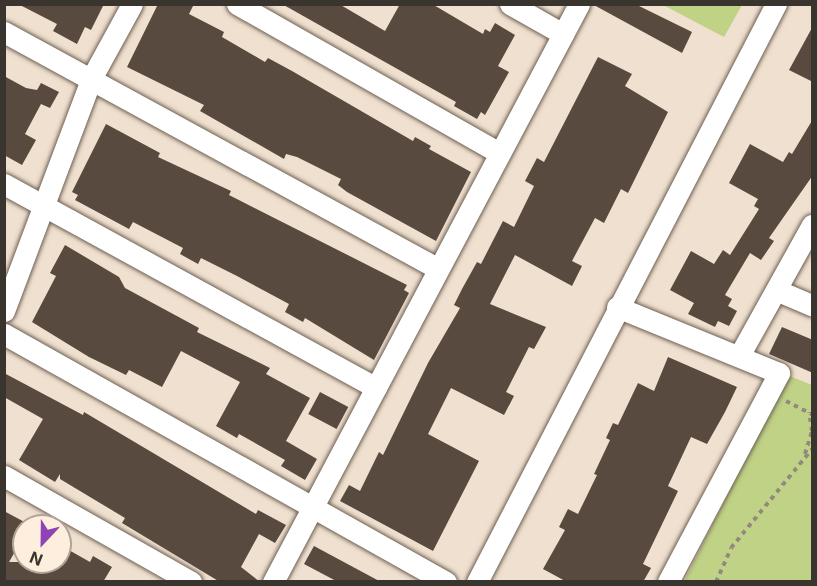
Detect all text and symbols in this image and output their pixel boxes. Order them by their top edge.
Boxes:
north arrow [12,514,72,574]
text: N [27,547,45,570]

